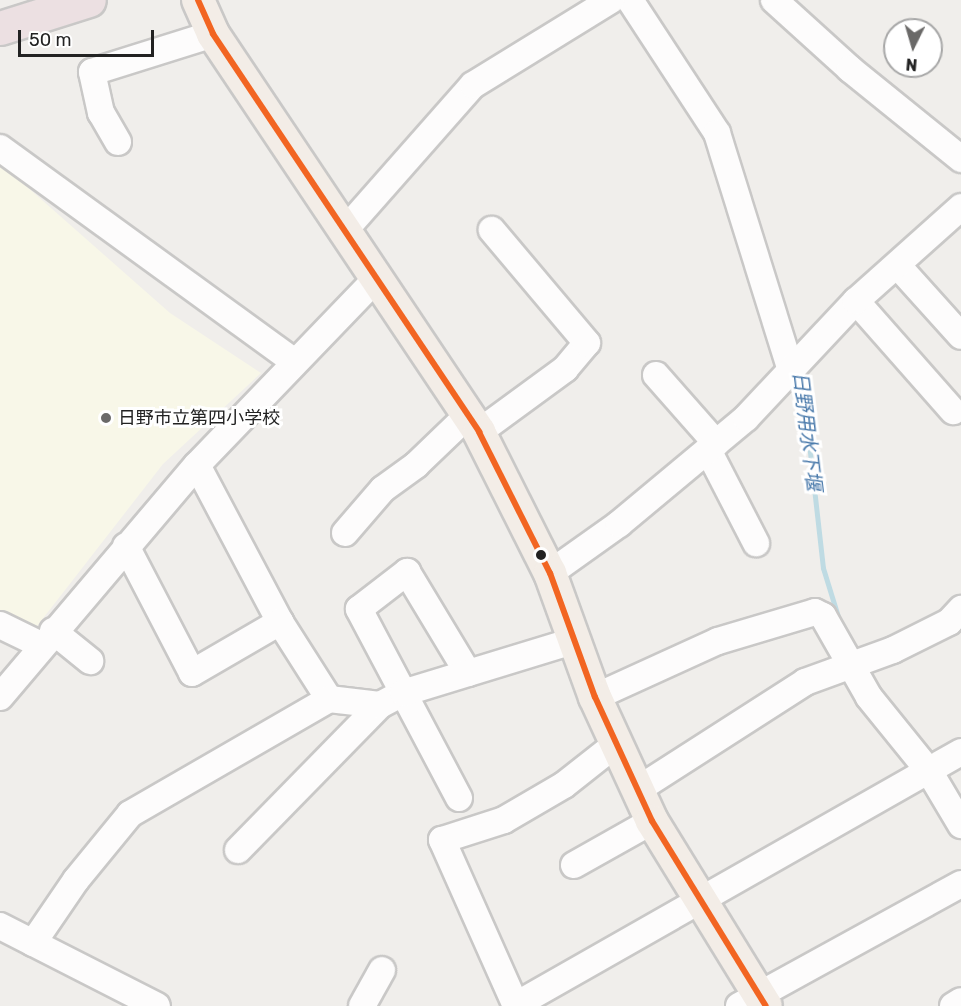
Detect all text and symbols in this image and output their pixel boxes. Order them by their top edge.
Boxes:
scale bar [21,18,158,56]
north arrow [883,18,943,78]
text: 50 m [29,29,72,51]
text: N [905,54,918,74]
water label: 日野用水下堰 [788,370,826,492]
place label: 日野市立第四小学校 [118,407,280,429]
marker: 日野市立第四小学校 [99,411,113,425]
unlabelled marker [535,549,547,561]

